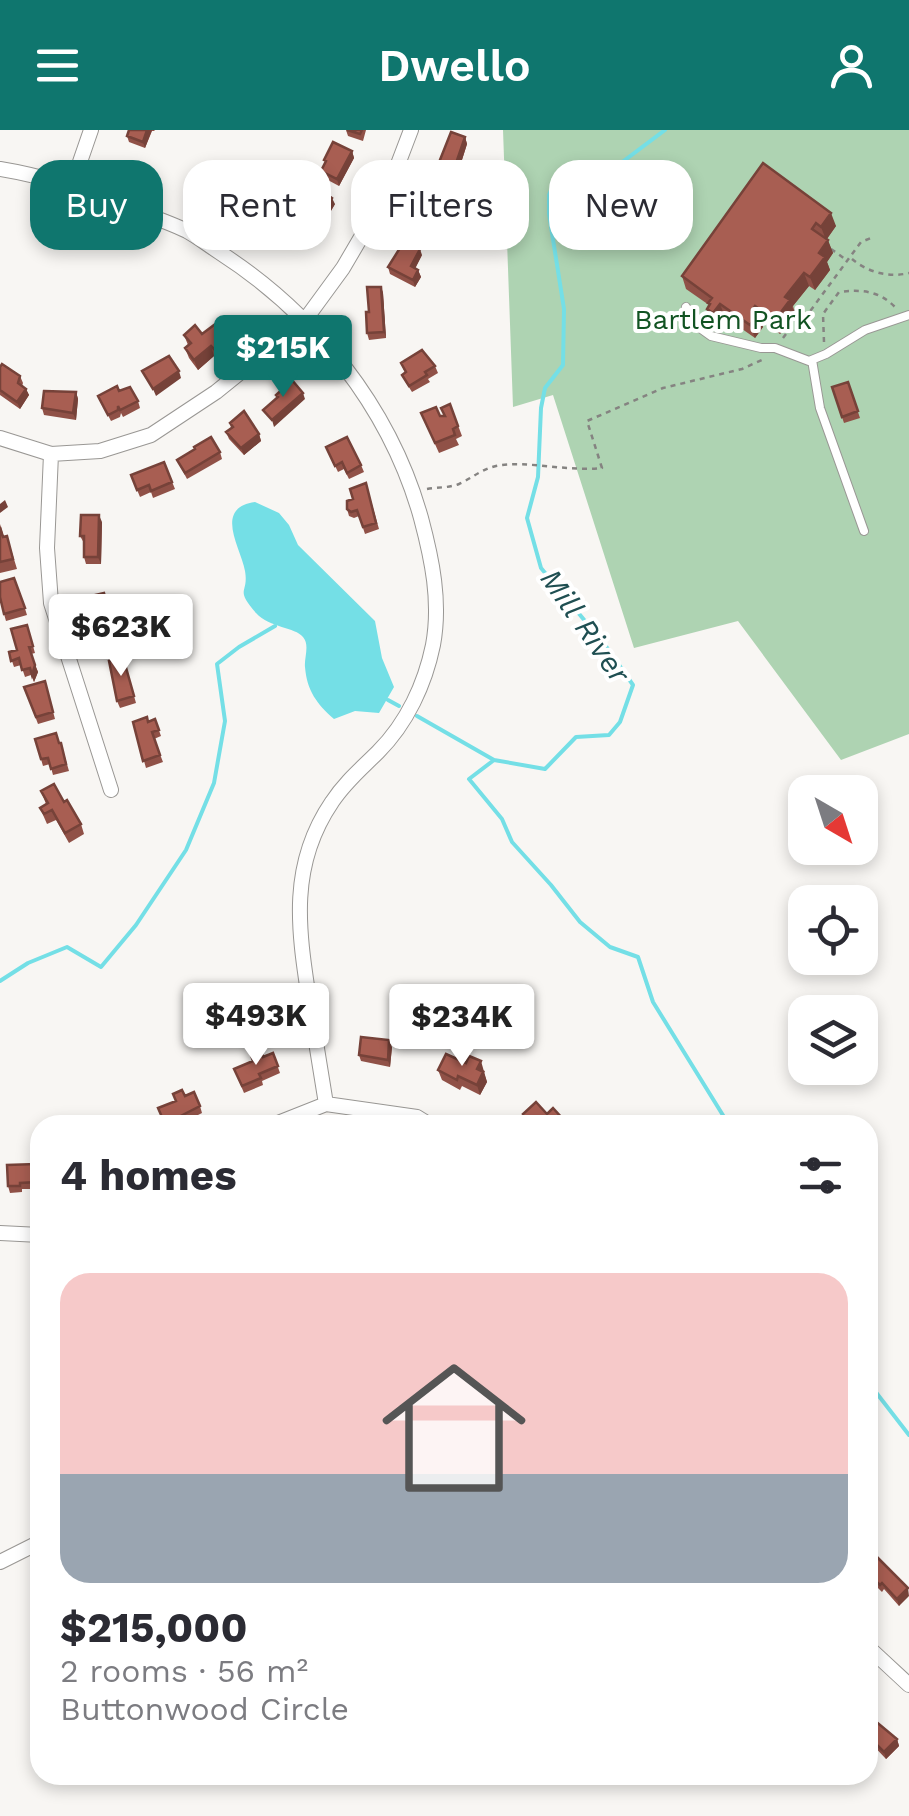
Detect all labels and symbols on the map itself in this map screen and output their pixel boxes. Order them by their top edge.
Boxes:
park label: Bartlem Park [634,303,812,336]
pin: $215K [213,315,353,400]
water label: Mill River [534,562,638,690]
pin: $623K [51,594,191,679]
north arrow [788,775,878,865]
pin: $493K [186,983,326,1068]
pin: $234K [392,984,532,1069]

